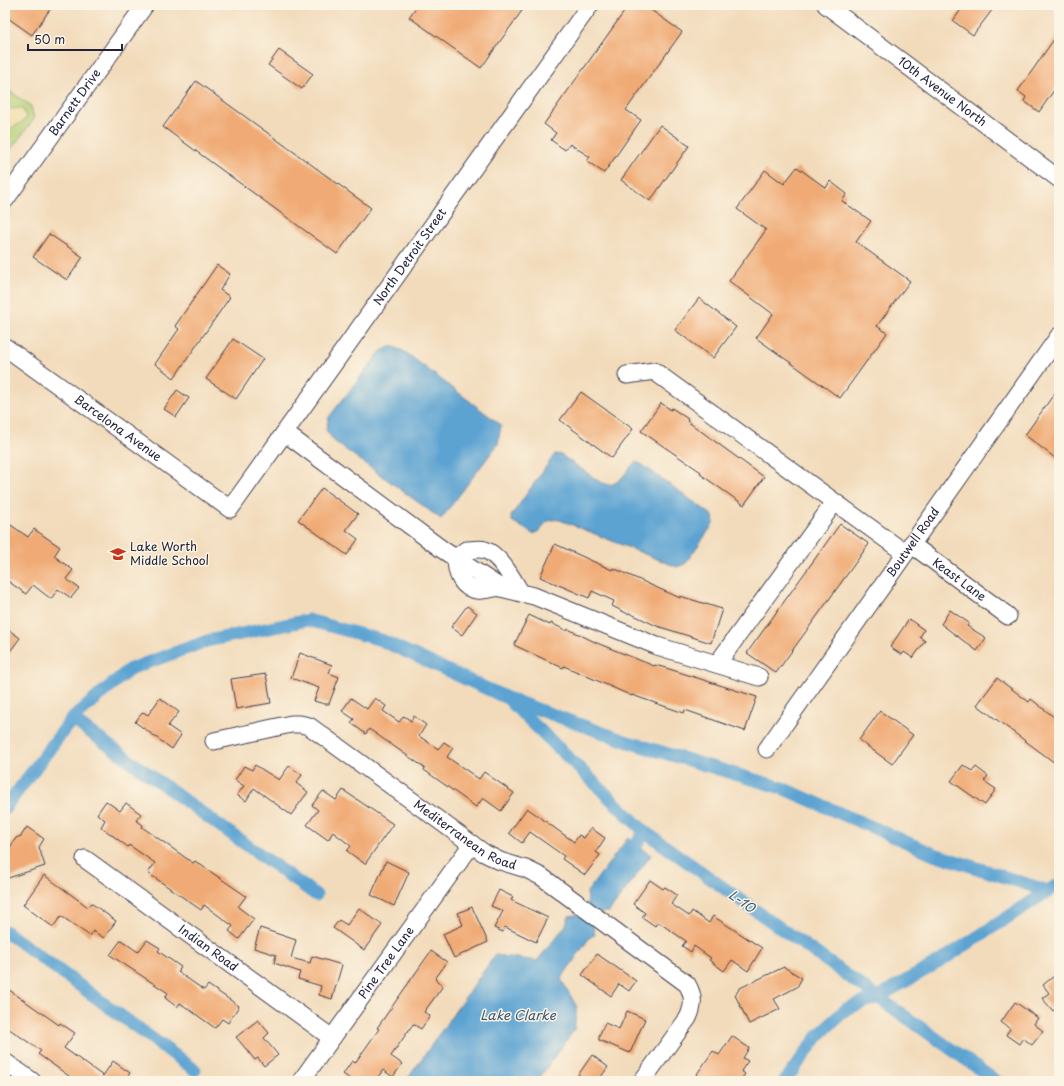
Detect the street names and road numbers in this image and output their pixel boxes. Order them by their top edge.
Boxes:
street label: 10th Avenue North [895,52,991,130]
street label: Barnett Drive [44,65,104,139]
street label: North Detroit Street [368,204,450,309]
street label: Barcelona Avenue [71,390,166,465]
street label: Boutwell Road [881,503,943,580]
street label: Keast Lane [929,553,991,605]
street label: Mediterranean Road [410,795,519,874]
street label: Indian Road [175,920,242,975]
street label: Pine Tree Lane [353,922,418,1002]

